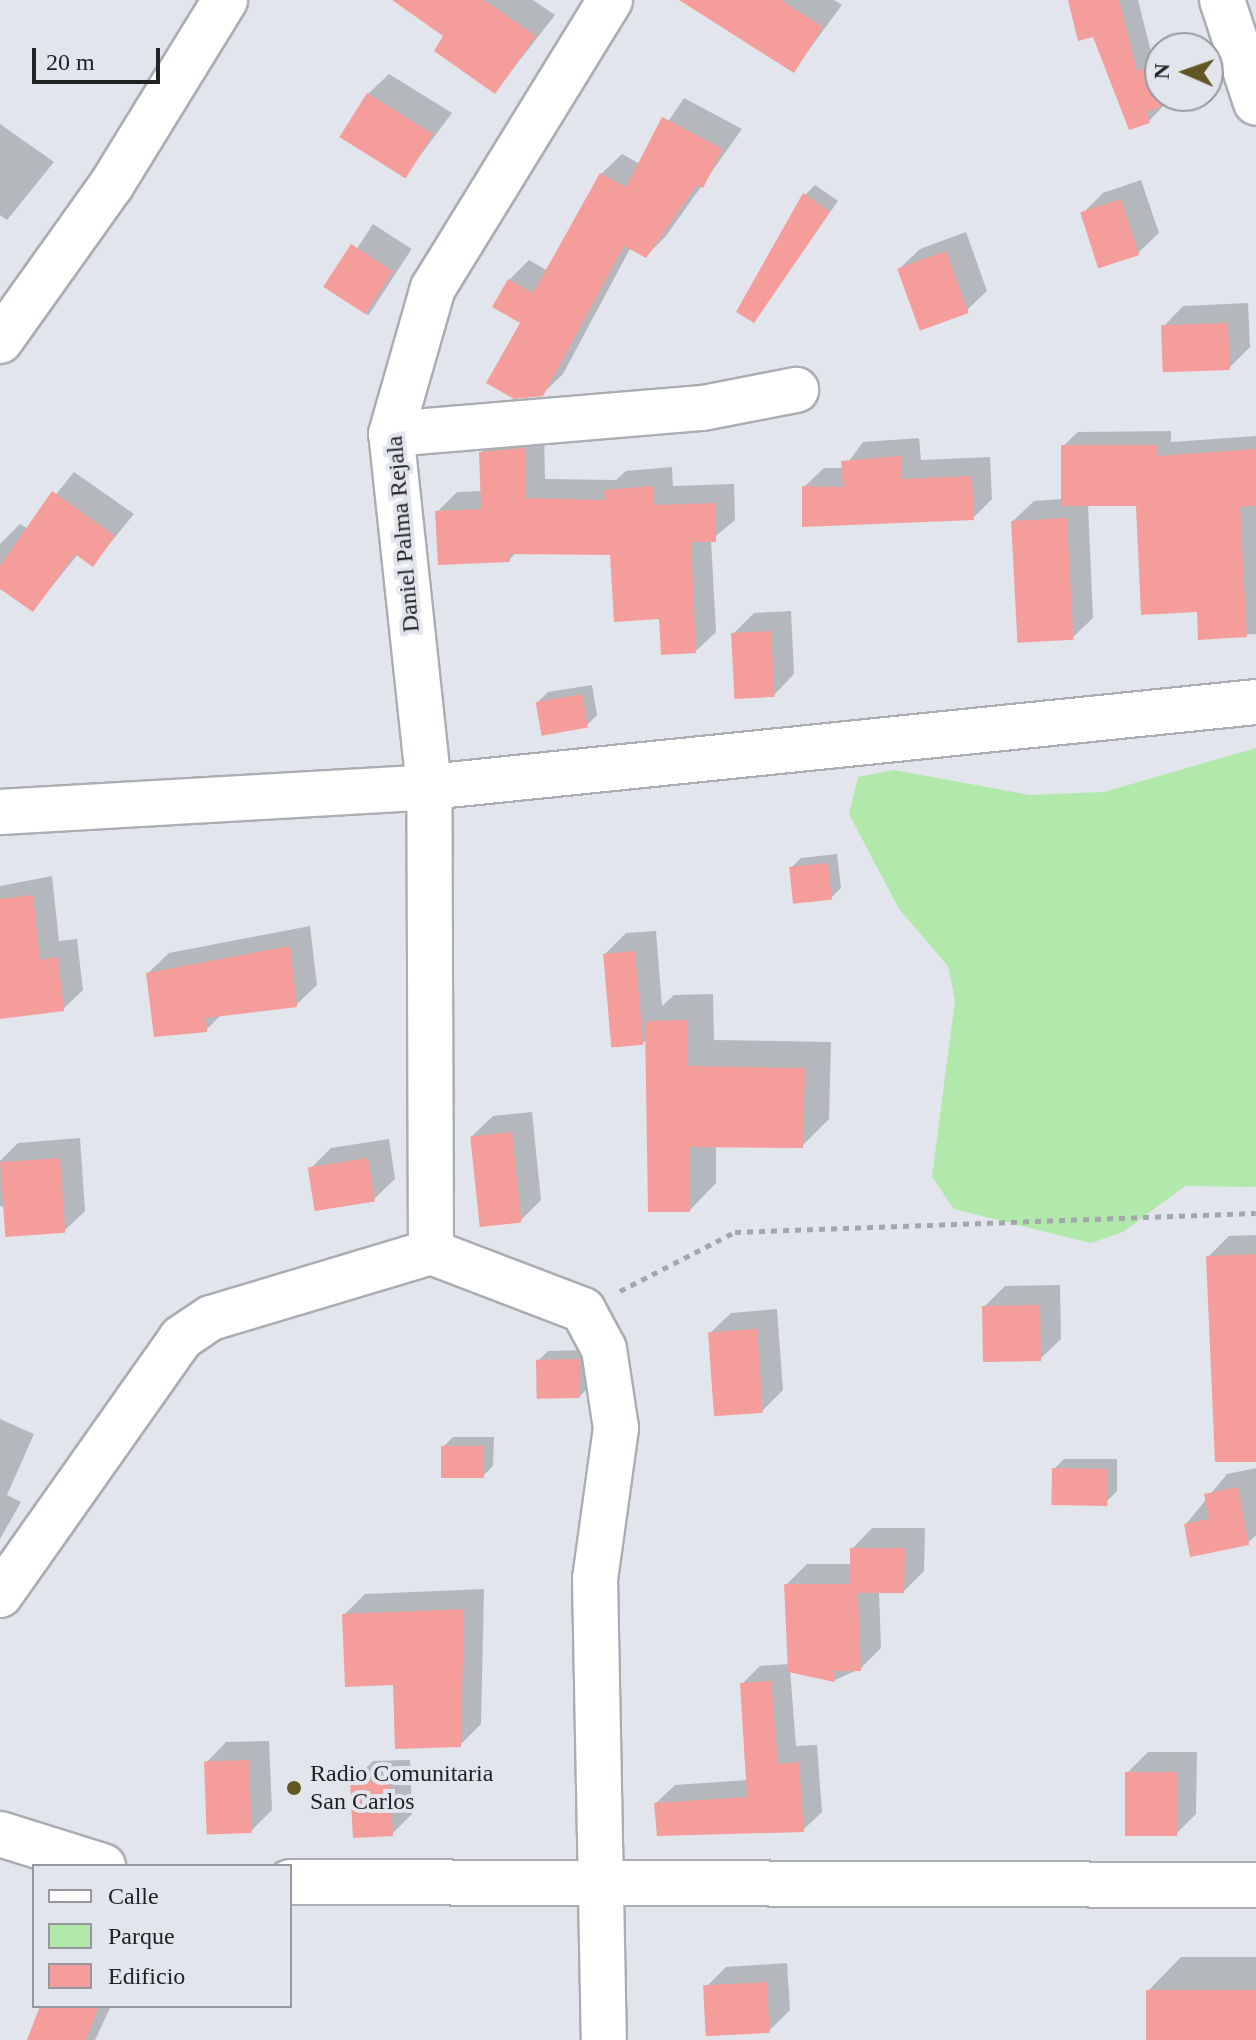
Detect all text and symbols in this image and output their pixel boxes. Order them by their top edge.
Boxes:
scale bar [36,32,164,82]
north arrow [1144,32,1224,112]
text: 20 m [46,49,95,75]
text: N [1149,63,1174,80]
street label: Daniel Palma Rejala [380,434,426,634]
place label: Radio Comunitaria San Carlos [310,1760,493,1816]
marker: Radio Comunitaria San Carlos [285,1779,303,1797]
legend [32,1864,292,2008]
text: Calle [108,1883,159,1909]
text: Parque [108,1923,175,1949]
text: Edificio [108,1963,185,1989]

